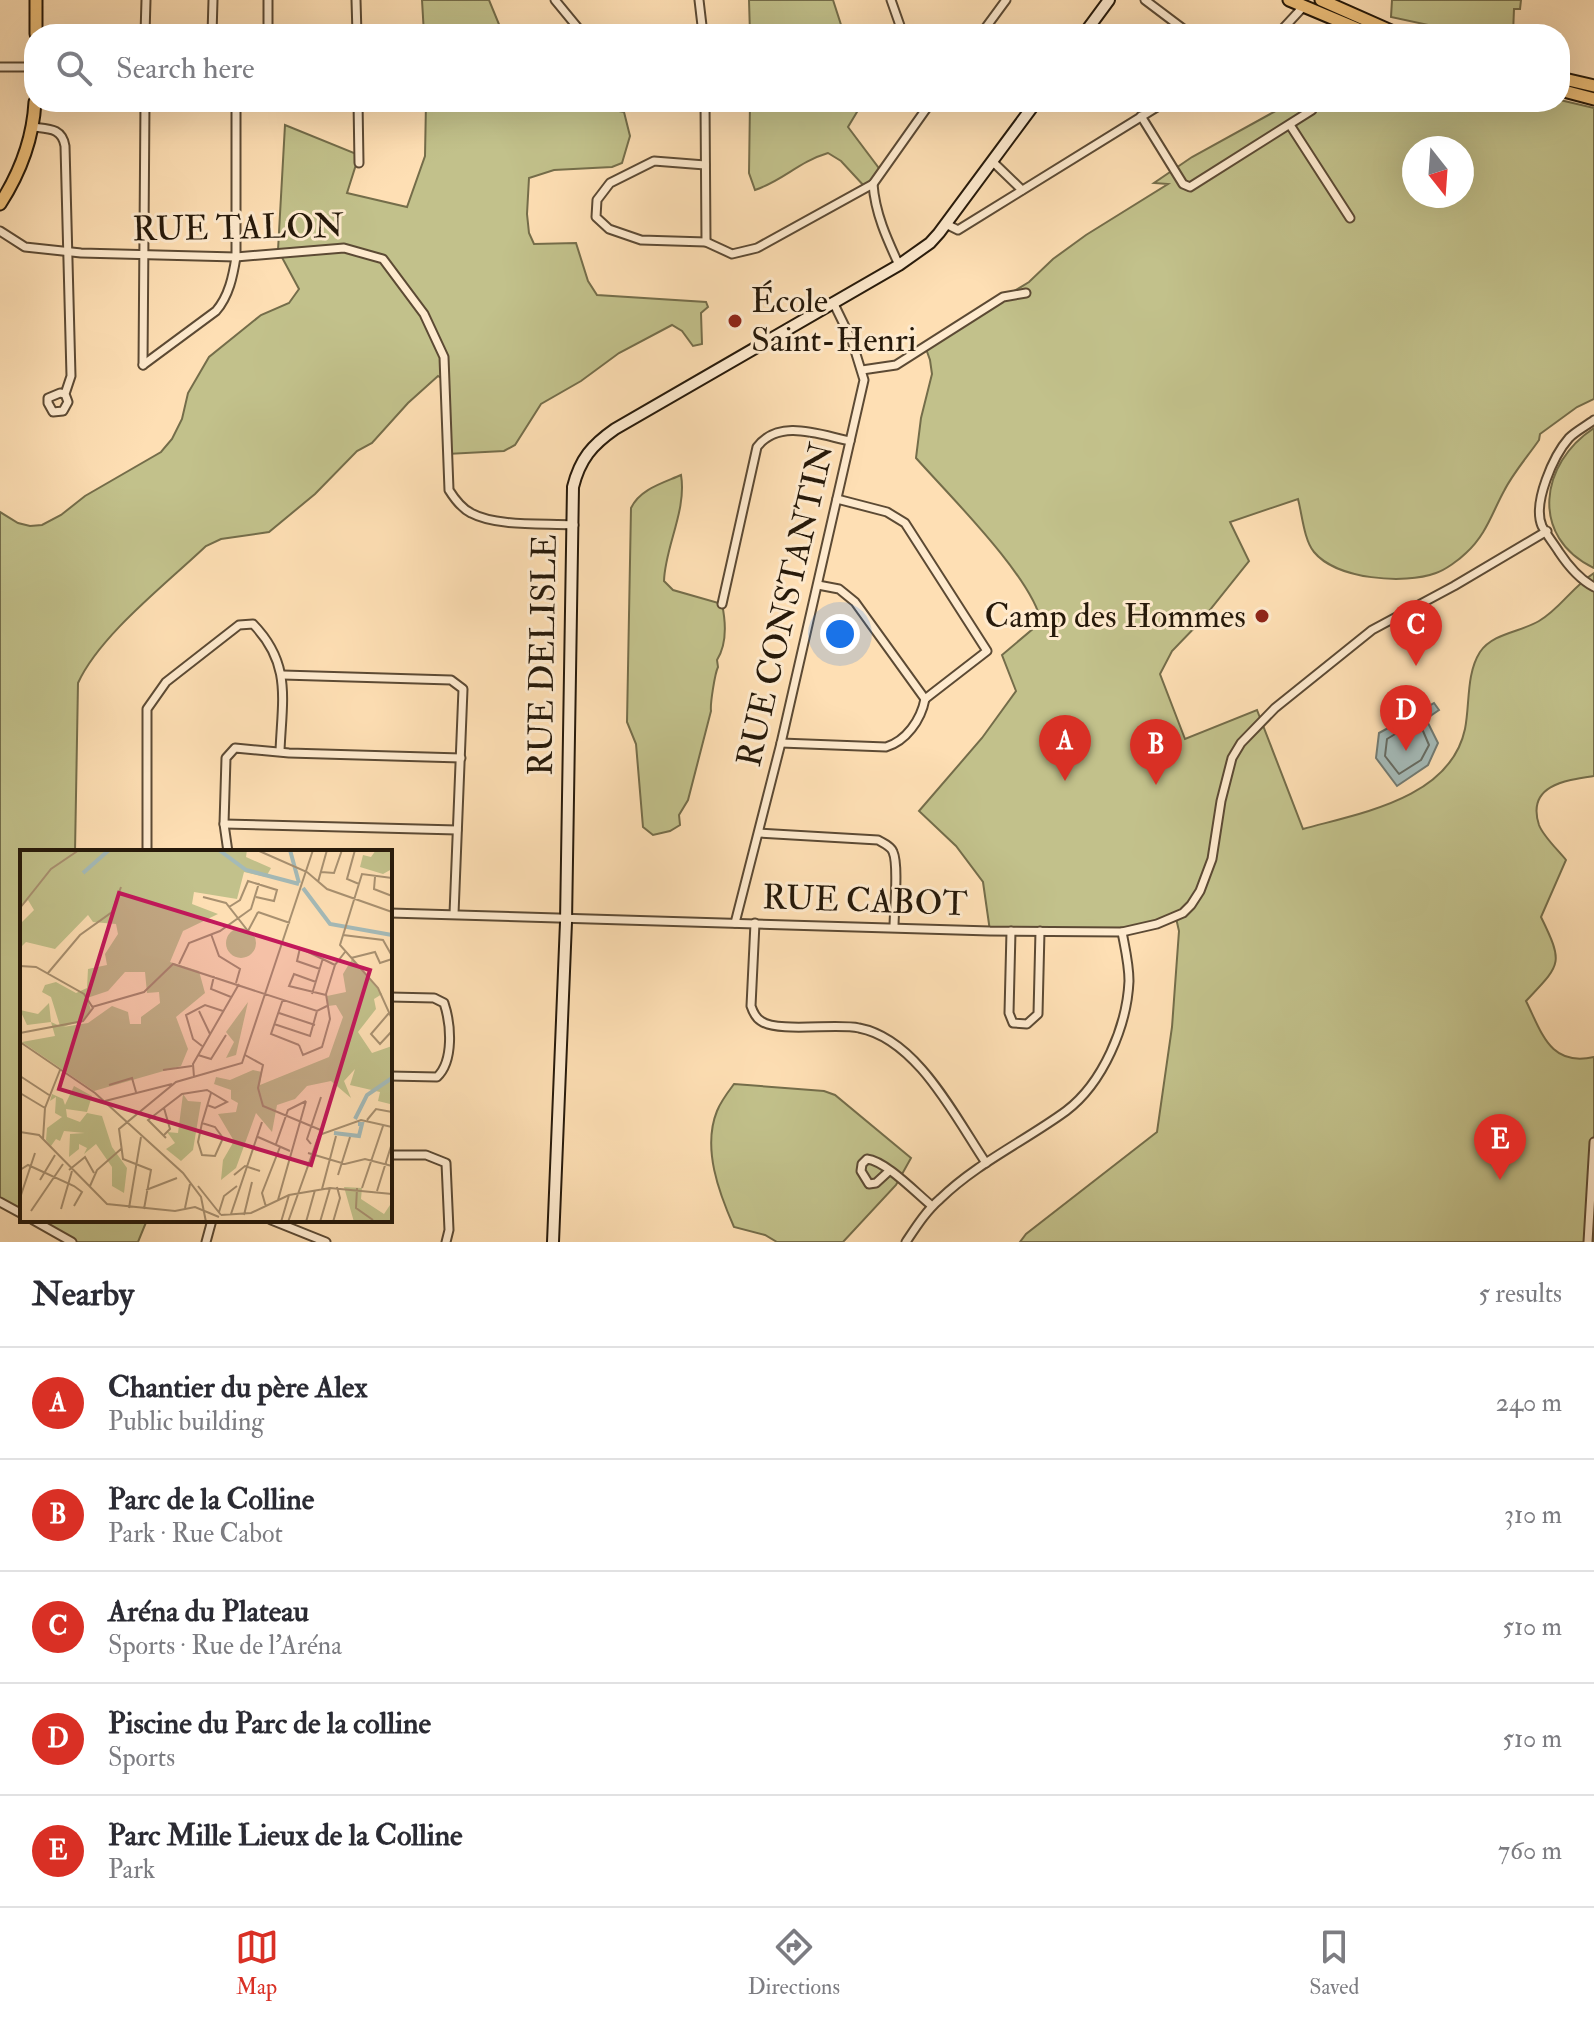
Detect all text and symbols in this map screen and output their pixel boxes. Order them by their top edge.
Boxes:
search box [24,24,1570,112]
icon: search [52,46,96,90]
text: Search here [116,50,255,87]
north arrow [1402,136,1474,208]
street label: RUE TALON [132,205,345,251]
place label: École Saint-Henri [751,279,917,362]
marker: École Saint-Henri [726,312,744,330]
street label: RUE CONSTANTIN [728,438,844,771]
street label: RUE DELISLE [519,534,567,776]
place label: Camp des Hommes [985,595,1246,638]
pin: C [1390,600,1442,666]
marker: Camp des Hommes [1253,607,1271,625]
your location [820,614,860,654]
pin: D [1380,685,1432,751]
pin: A [1039,715,1091,781]
pin: B [1130,719,1182,785]
inset map [20,850,392,1222]
street label: RUE CABOT [762,876,968,926]
pin: E [1474,1114,1526,1180]
text: Nearby [32,1273,134,1316]
text: 5 results [1478,1278,1562,1310]
text: Chantier du père Alex [108,1369,368,1406]
text: A [50,1387,66,1419]
text: 240 m [1496,1387,1562,1419]
text: Public building [108,1406,264,1438]
text: Parc de la Colline [108,1481,314,1518]
text: B [49,1499,67,1531]
text: 310 m [1504,1499,1562,1531]
text: Park · Rue Cabot [108,1518,283,1550]
text: Aréna du Plateau [108,1593,309,1630]
text: C [48,1611,68,1643]
text: 510 m [1502,1611,1562,1643]
text: Sports · Rue de l'Aréna [108,1630,342,1662]
text: Piscine du Parc de la colline [108,1705,431,1742]
text: D [47,1723,69,1755]
text: 510 m [1502,1723,1562,1755]
text: Sports [108,1742,175,1774]
text: Parc Mille Lieux de la Colline [108,1817,463,1854]
text: E [49,1835,67,1867]
text: 760 m [1498,1835,1562,1867]
text: Park [108,1854,155,1886]
tab: Map [235,1925,279,2001]
tab: Directions [748,1925,840,2001]
tab: Saved [1309,1925,1359,2001]

